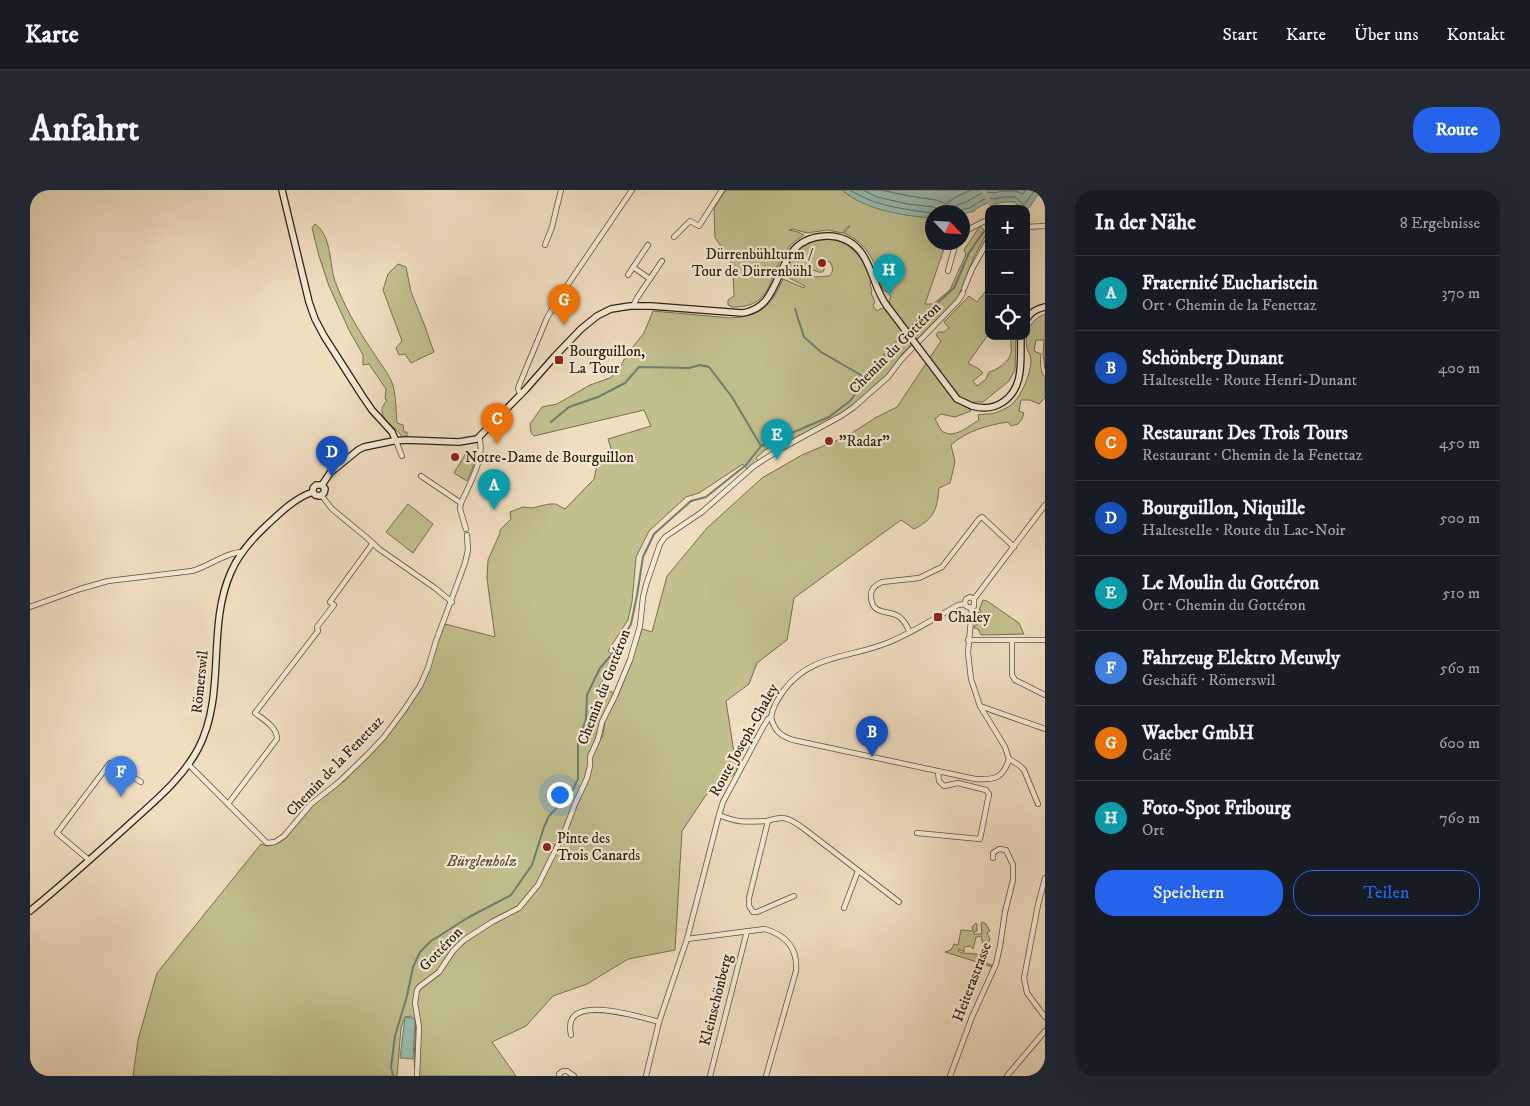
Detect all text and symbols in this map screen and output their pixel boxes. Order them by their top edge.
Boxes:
text: Karte [25,20,79,50]
text: Start [1222,24,1258,46]
text: Karte [1286,24,1326,46]
text: Über uns [1354,24,1418,46]
text: Kontakt [1446,24,1505,46]
button: Route [1413,107,1500,153]
text: Anfahrt [30,108,139,152]
north arrow [925,205,970,250]
map controls [985,205,1030,340]
button: + [985,205,1030,250]
text: In der Nähe [1095,210,1196,236]
text: 8 Ergebnisse [1400,213,1480,233]
place label: Dürrenbühlturm / Tour de Dürrenbühl [692,245,814,281]
button: − [985,250,1030,295]
pin: H [873,254,905,295]
marker: Dürrenbühlturm / Tour de Dürrenbühl [816,257,828,269]
text: Fraternité Eucharistein [1142,272,1318,295]
text: A [1106,283,1116,303]
text: 370 m [1442,283,1480,303]
pin: G [548,284,580,325]
button: locate [985,295,1030,340]
text: Ort · Chemin de la Fenettaz [1142,295,1317,315]
street label: Chemin du Gottéron [845,298,945,398]
place label: Bourguillon, La Tour [569,342,645,378]
text: Schönberg Dunant [1142,347,1284,370]
marker: Bourguillon, La Tour [553,354,565,366]
text: B [1106,358,1116,378]
text: 400 m [1438,358,1480,378]
text: Haltestelle · Route Henri-Dunant [1142,370,1357,390]
pin: C [481,403,513,444]
pin: E [761,419,793,460]
text: Restaurant Des Trois Tours [1142,422,1348,445]
place label: "Radar" [839,432,890,451]
text: C [1106,433,1116,453]
text: 450 m [1439,433,1480,453]
marker: "Radar" [823,435,835,447]
pin: D [316,436,348,477]
text: Restaurant · Chemin de la Fenettaz [1142,445,1363,465]
place label: Notre-Dame de Bourguillon [465,448,634,467]
marker: Notre-Dame de Bourguillon [449,451,461,463]
pin: A [478,469,510,510]
text: Bourguillon, Niquille [1142,497,1305,520]
text: D [1105,508,1117,528]
text: 500 m [1439,508,1480,528]
text: Haltestelle · Route du Lac-Noir [1142,520,1345,540]
text: Le Moulin du Gottéron [1142,572,1319,595]
text: E [1105,583,1117,603]
text: 510 m [1442,583,1480,603]
text: Ort · Chemin du Gottéron [1142,595,1306,615]
place label: Chaley [948,608,991,627]
marker: Chaley [932,611,944,623]
street label: Chemin du Gottéron [573,626,635,748]
text: Fahrzeug Elektro Meuwly [1142,647,1340,670]
street label: Römerswil [187,649,213,714]
text: F [1106,658,1116,678]
text: 560 m [1440,658,1480,678]
text: Geschäft · Römerswil [1142,670,1276,690]
street label: Route Joseph-Chaley [705,679,783,800]
street label: Chemin de la Fenettaz [282,711,388,820]
pin: B [856,716,888,757]
text: Waeber GmbH [1142,722,1254,745]
text: G [1105,733,1117,753]
text: 600 m [1439,733,1480,753]
text: Café [1142,745,1171,765]
pin: F [105,756,137,797]
your location [547,782,573,808]
text: Foto-Spot Fribourg [1142,797,1291,820]
text: H [1104,808,1118,828]
text: 760 m [1439,808,1480,828]
text: Ort [1142,820,1164,840]
place label: Pinte des Trois Canards [557,829,640,865]
marker: Pinte des Trois Canards [541,841,553,853]
park label: Bürglenholz [446,852,517,871]
button: Speichern [1095,870,1283,916]
button: Teilen [1293,870,1480,916]
street label: Gottéron [415,923,467,975]
street label: Heiterastrasse [948,940,996,1024]
street label: Kleinschönberg [695,952,737,1048]

